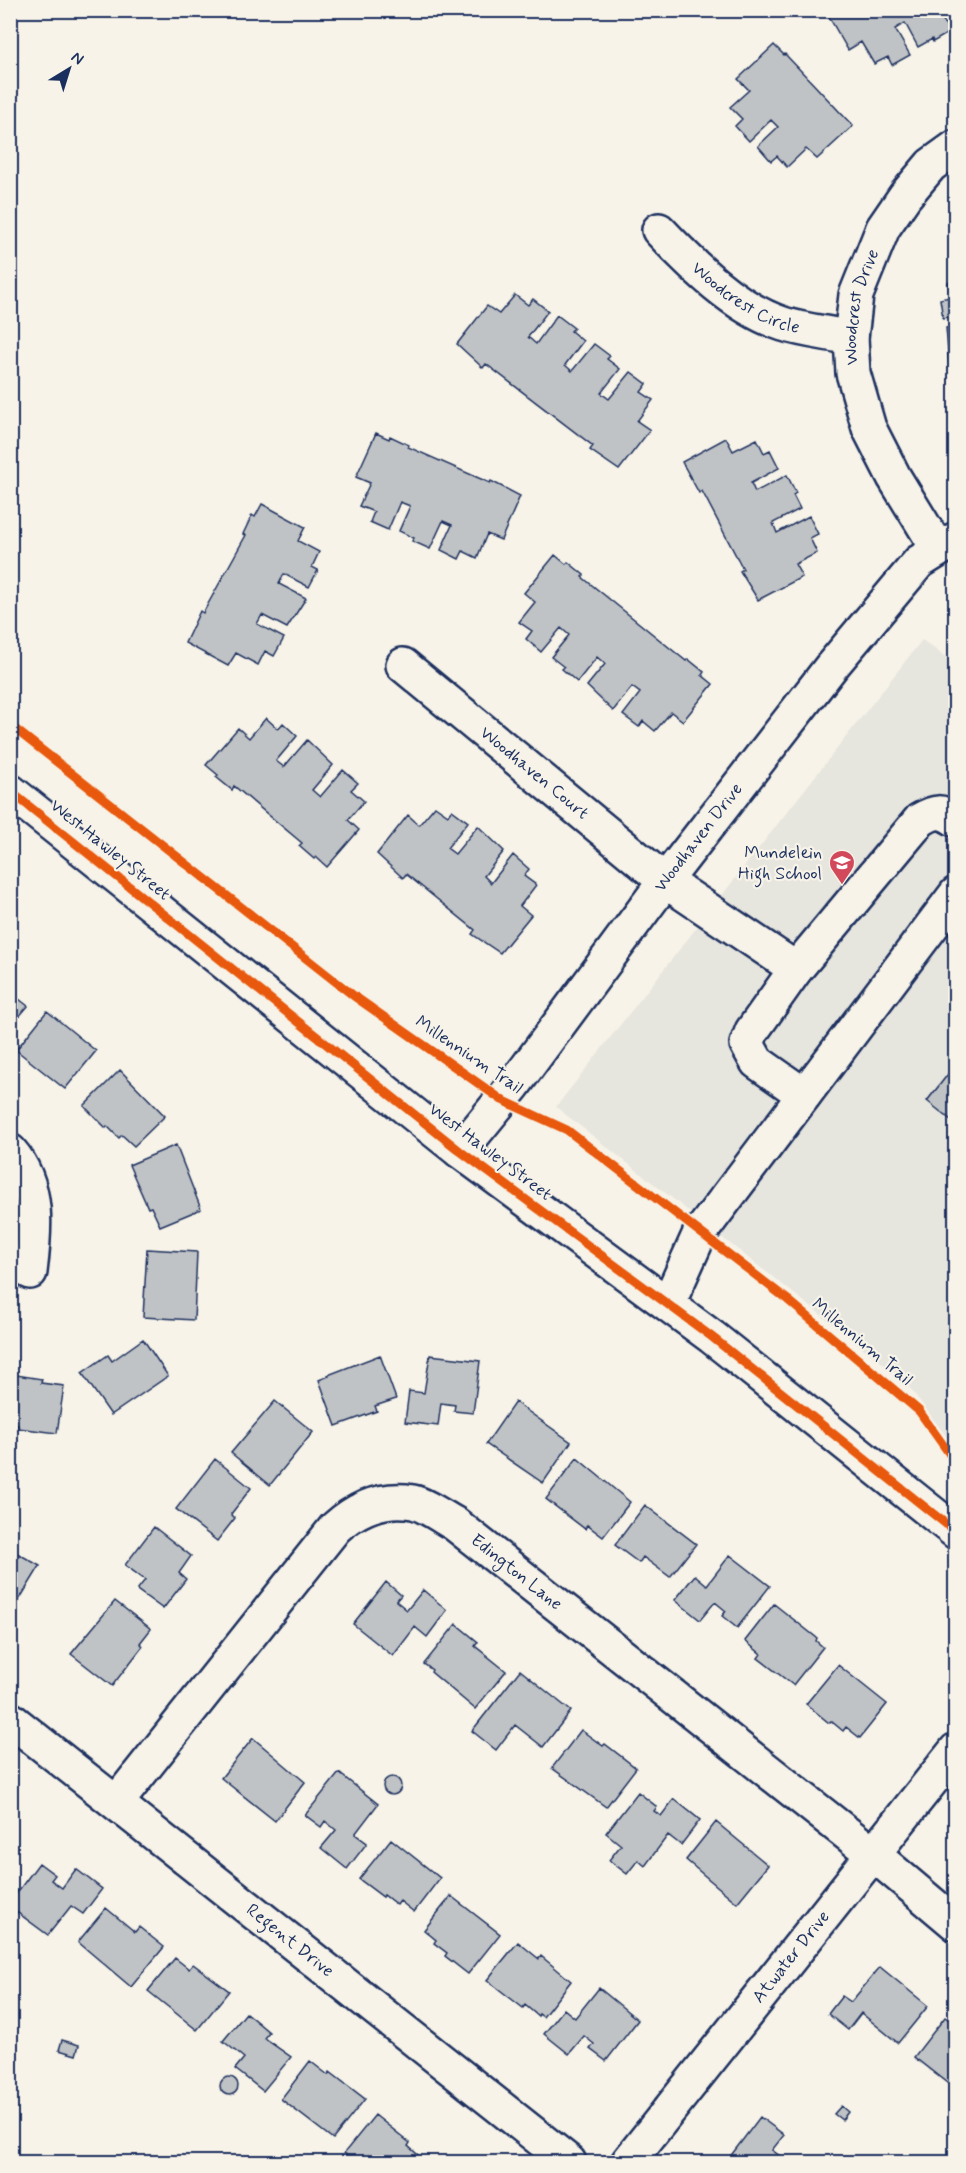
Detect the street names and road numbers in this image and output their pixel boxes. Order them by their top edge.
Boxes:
street label: Woodcrest Drive [839,246,885,366]
street label: Woodcrest Circle [686,257,802,340]
street label: Woodhaven Court [475,721,594,825]
street label: Woodhaven Drive [649,778,749,897]
street label: West Hawley Street [45,794,175,906]
street label: Millennium Trail [410,1010,528,1100]
street label: West Hawley Street [423,1098,557,1206]
street label: Millennium Trail [806,1293,918,1391]
street label: Edington Lane [465,1529,567,1616]
street label: Regent Drive [241,1899,339,1983]
street label: Atwater Drive [747,1906,835,2008]

